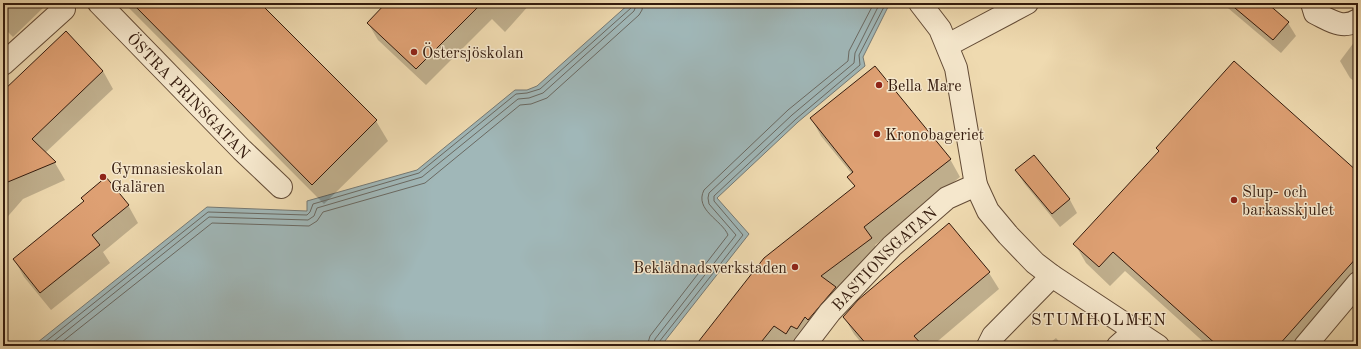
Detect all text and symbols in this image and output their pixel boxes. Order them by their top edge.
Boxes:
street label: ÖSTRA PRINSGATAN [123,28,252,163]
place label: Östersjöskolan [422,42,524,62]
marker: Östersjöskolan [409,47,419,57]
place label: Bella Mare [887,79,962,95]
marker: Bella Mare [874,80,884,90]
place label: Kronobageriet [885,128,985,144]
marker: Kronobageriet [872,129,882,139]
place label: Gymnasieskolan Galären [111,162,223,196]
marker: Gymnasieskolan Galären [98,172,108,182]
place label: Slup- och barkasskjulet [1242,185,1334,219]
marker: Slup- och barkasskjulet [1229,195,1239,205]
street label: BASTIONSGATAN [830,205,941,314]
place label: Beklädnadsverkstaden [633,261,787,277]
marker: Beklädnadsverkstaden [790,262,800,272]
district label: STUMHOLMEN [1031,312,1167,329]

